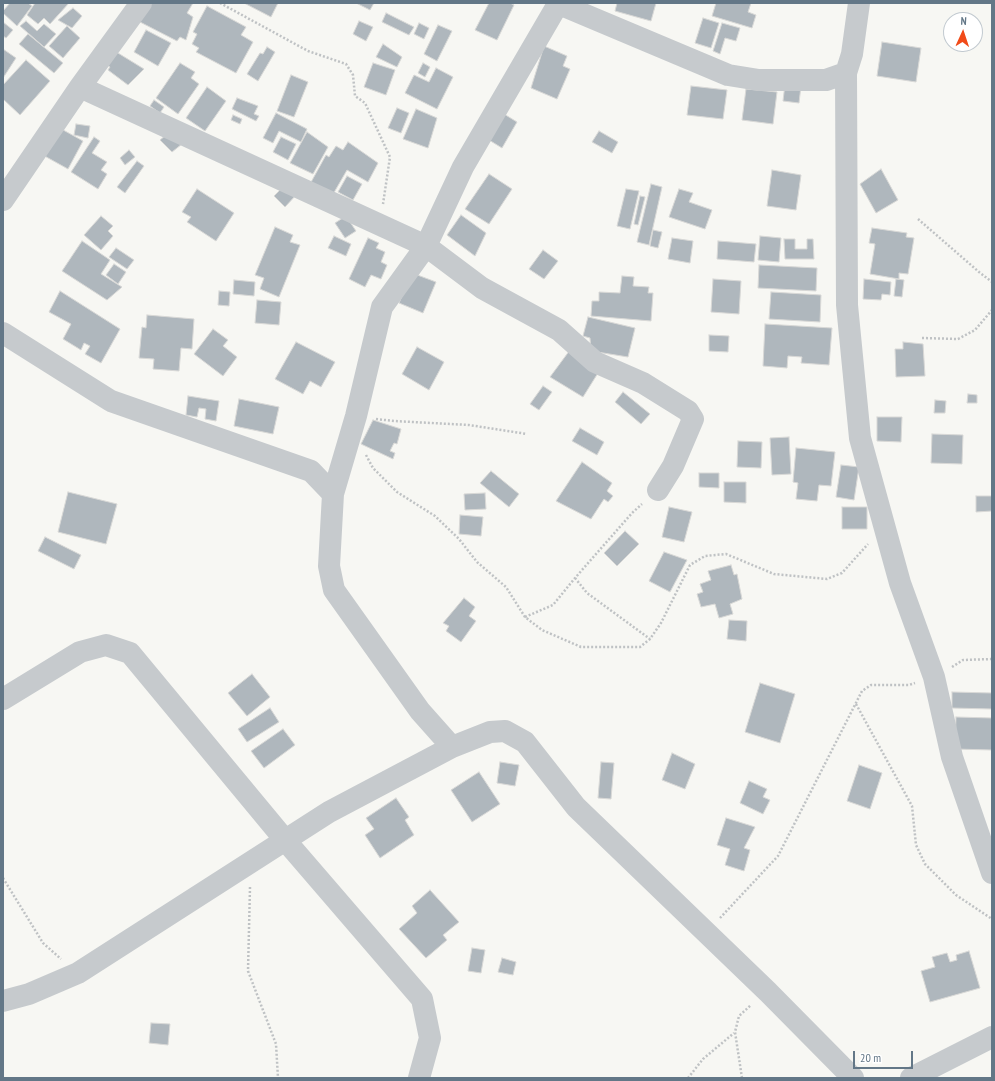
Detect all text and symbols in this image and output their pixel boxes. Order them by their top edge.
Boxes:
north arrow [943,12,983,52]
text: N [960,14,967,28]
scale bar [855,1043,915,1069]
text: 20 m [860,1050,881,1065]

